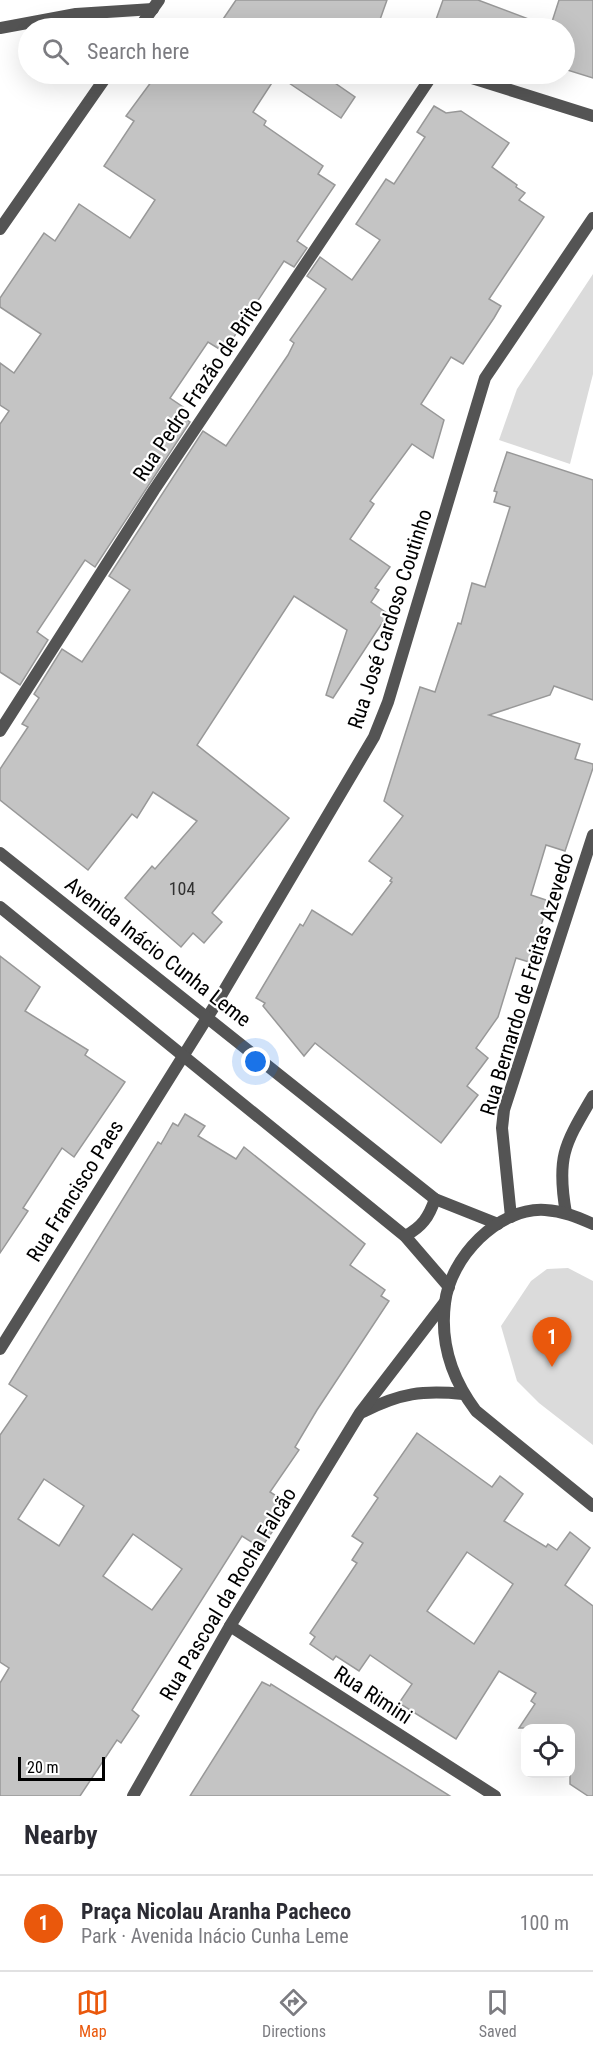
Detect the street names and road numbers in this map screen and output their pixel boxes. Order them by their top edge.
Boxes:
street label: Rua Pedro Frazão de Brito [128,294,268,486]
street label: Rua José Cardoso Coutinho [343,506,437,732]
street label: Rua Bernardo de Freitas Azevedo [476,850,578,1118]
street label: Avenida Inácio Cunha Leme [61,872,256,1032]
street label: Rua Francisco Paes [22,1116,128,1266]
street label: Rua Pascoal da Rocha Falcão [155,1483,301,1705]
street label: Rua Rimini [330,1661,416,1729]

